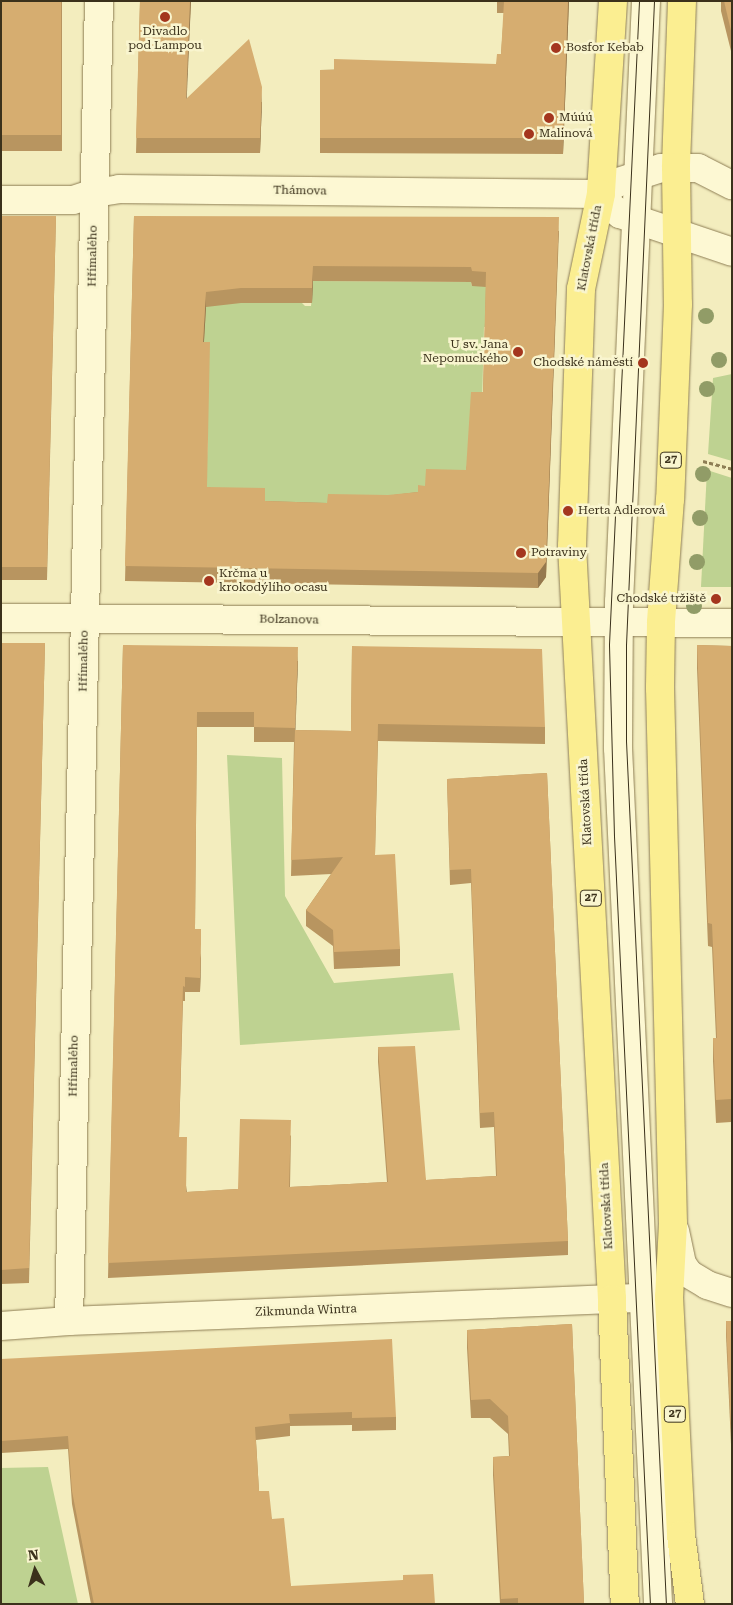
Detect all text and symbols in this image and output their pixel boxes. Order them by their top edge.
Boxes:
marker: Divadlo pod Lampou [159,11,171,23]
place label: Divadlo pod Lampou [128,25,202,53]
place label: Bosfor Kebab [566,41,644,55]
marker: Bosfor Kebab [550,42,562,54]
place label: Múúú [559,111,593,125]
marker: Múúú [543,112,555,124]
place label: Malinová [539,127,592,141]
marker: Malinová [523,128,535,140]
street label: Thámova [273,183,327,199]
street label: Klatovská třída [575,204,605,292]
street label: Hřímalého [85,225,101,287]
place label: U sv. Jana Nepomuckého [423,338,508,366]
marker: U sv. Jana Nepomuckého [512,346,524,358]
place label: Chodské náměstí [533,356,633,370]
marker: Chodské náměstí [637,357,649,369]
road number: 27 [660,452,682,468]
place label: Herta Adlerová [578,504,665,518]
marker: Herta Adlerová [562,505,574,517]
place label: Potraviny [531,546,587,560]
marker: Potraviny [515,547,527,559]
place label: Krčma u krokodýlího ocasu [219,567,328,595]
marker: Krčma u krokodýlího ocasu [203,575,215,587]
place label: Chodské tržiště [616,592,706,606]
marker: Chodské tržiště [710,593,722,605]
street label: Bolzanova [259,612,319,628]
street label: Hřímalého [76,630,92,692]
street label: Klatovská třída [577,758,595,846]
road number: 27 [580,890,602,906]
street label: Hřímalého [66,1035,82,1097]
street label: Klatovská třída [598,1162,616,1250]
street label: Zikmunda Wintra [255,1302,357,1320]
road number: 27 [664,1406,686,1422]
north arrow [10,1545,60,1595]
text: N [27,1547,40,1564]

